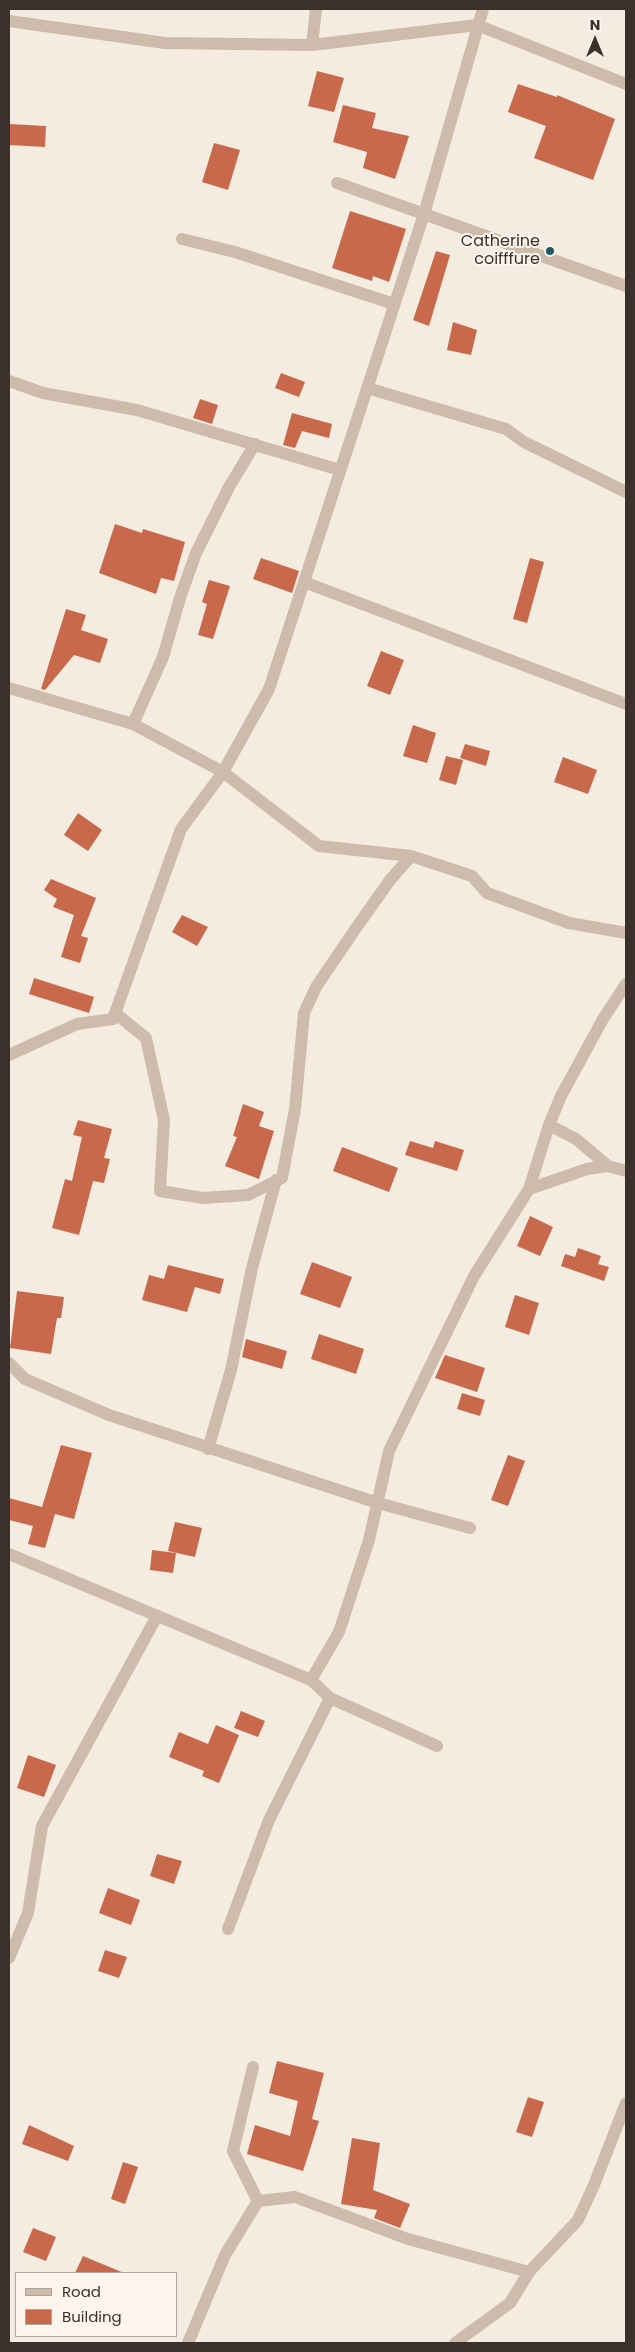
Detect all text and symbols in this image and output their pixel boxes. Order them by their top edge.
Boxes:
north arrow [570,15,620,65]
text: N [590,15,600,35]
place label: Catherine coifffure [461,232,540,270]
marker: Catherine coifffure [544,245,556,257]
legend [15,2272,178,2337]
text: Road [62,2281,101,2302]
text: Building [62,2306,122,2327]

